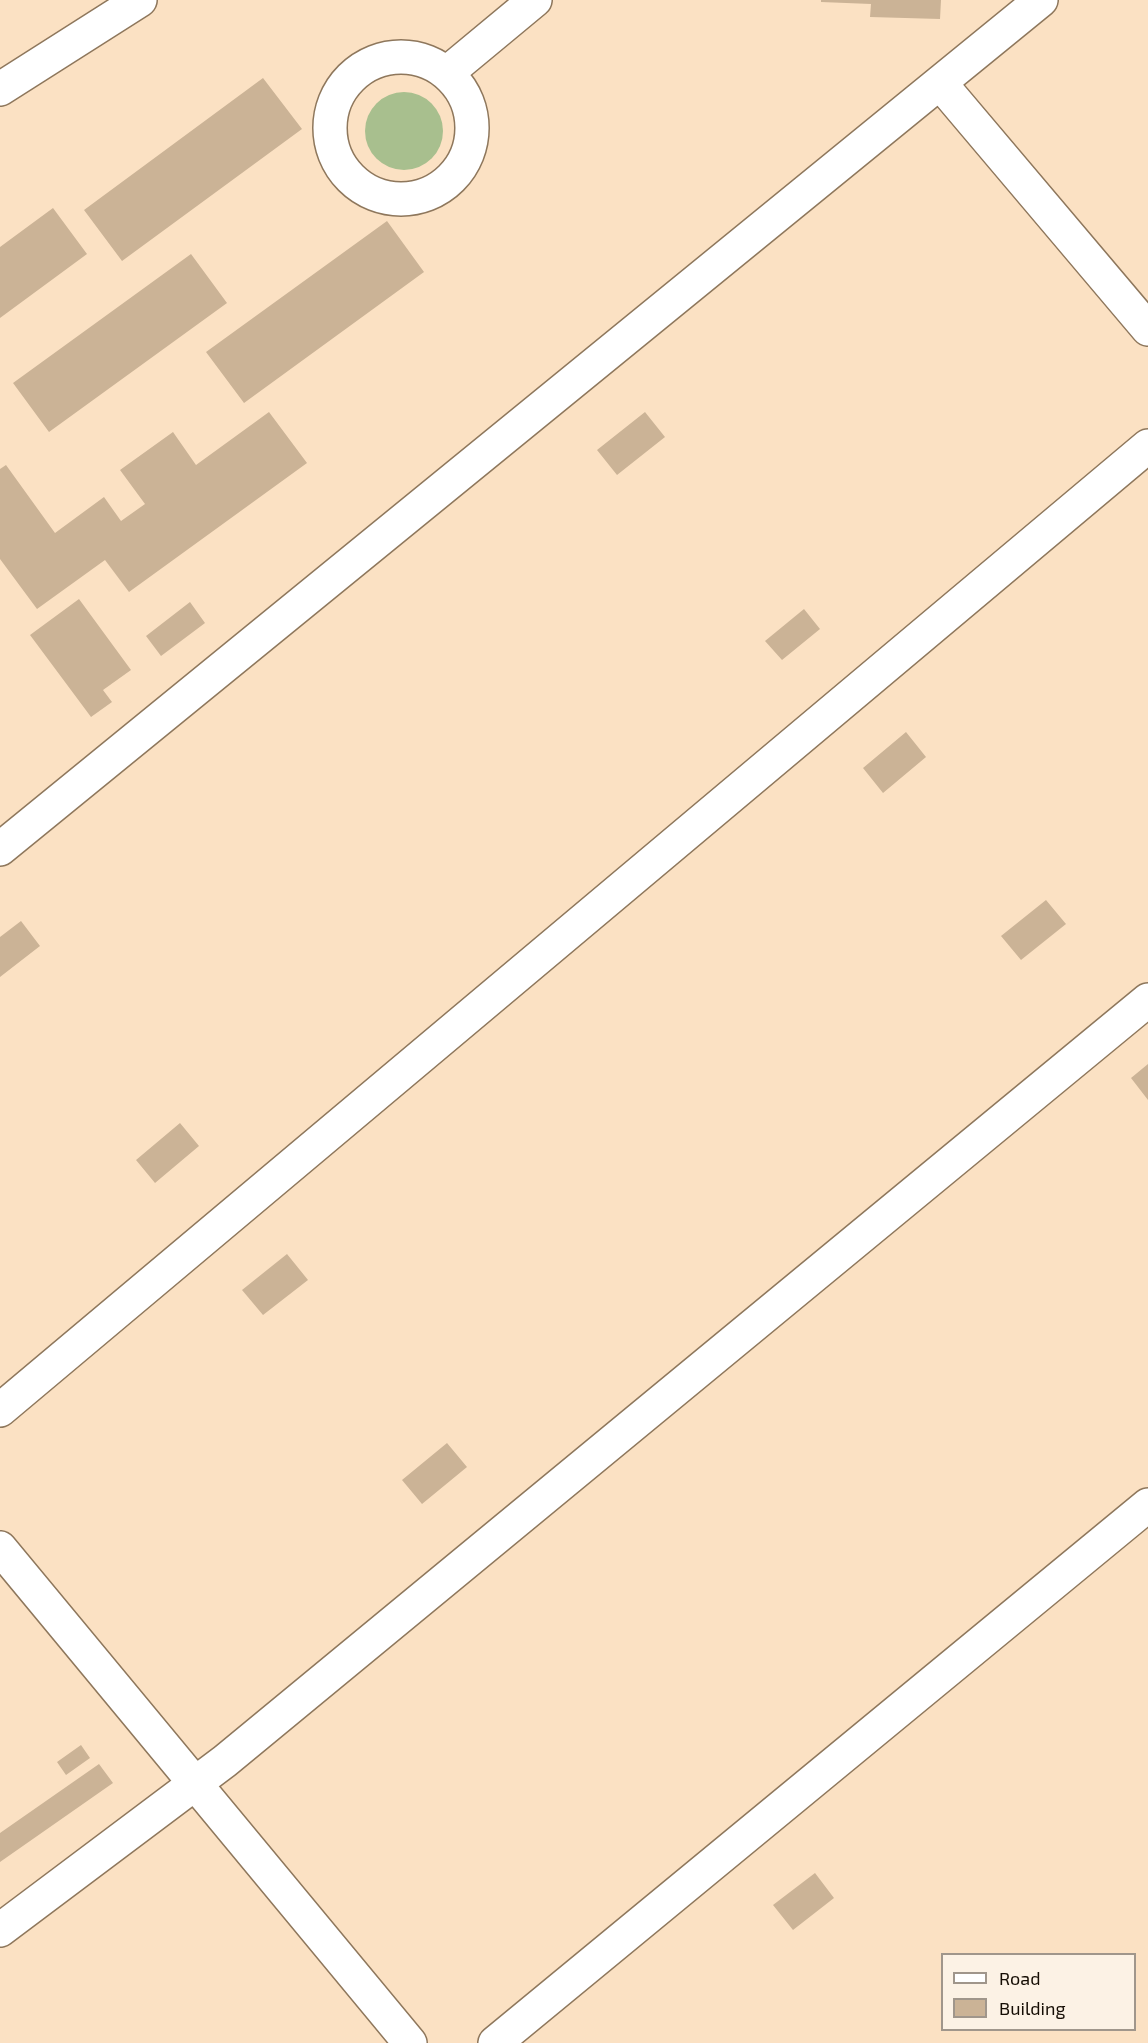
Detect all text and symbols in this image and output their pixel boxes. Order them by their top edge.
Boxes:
legend [941,1953,1136,2031]
text: Road [999,1967,1040,1989]
text: Building [999,1997,1066,2019]

